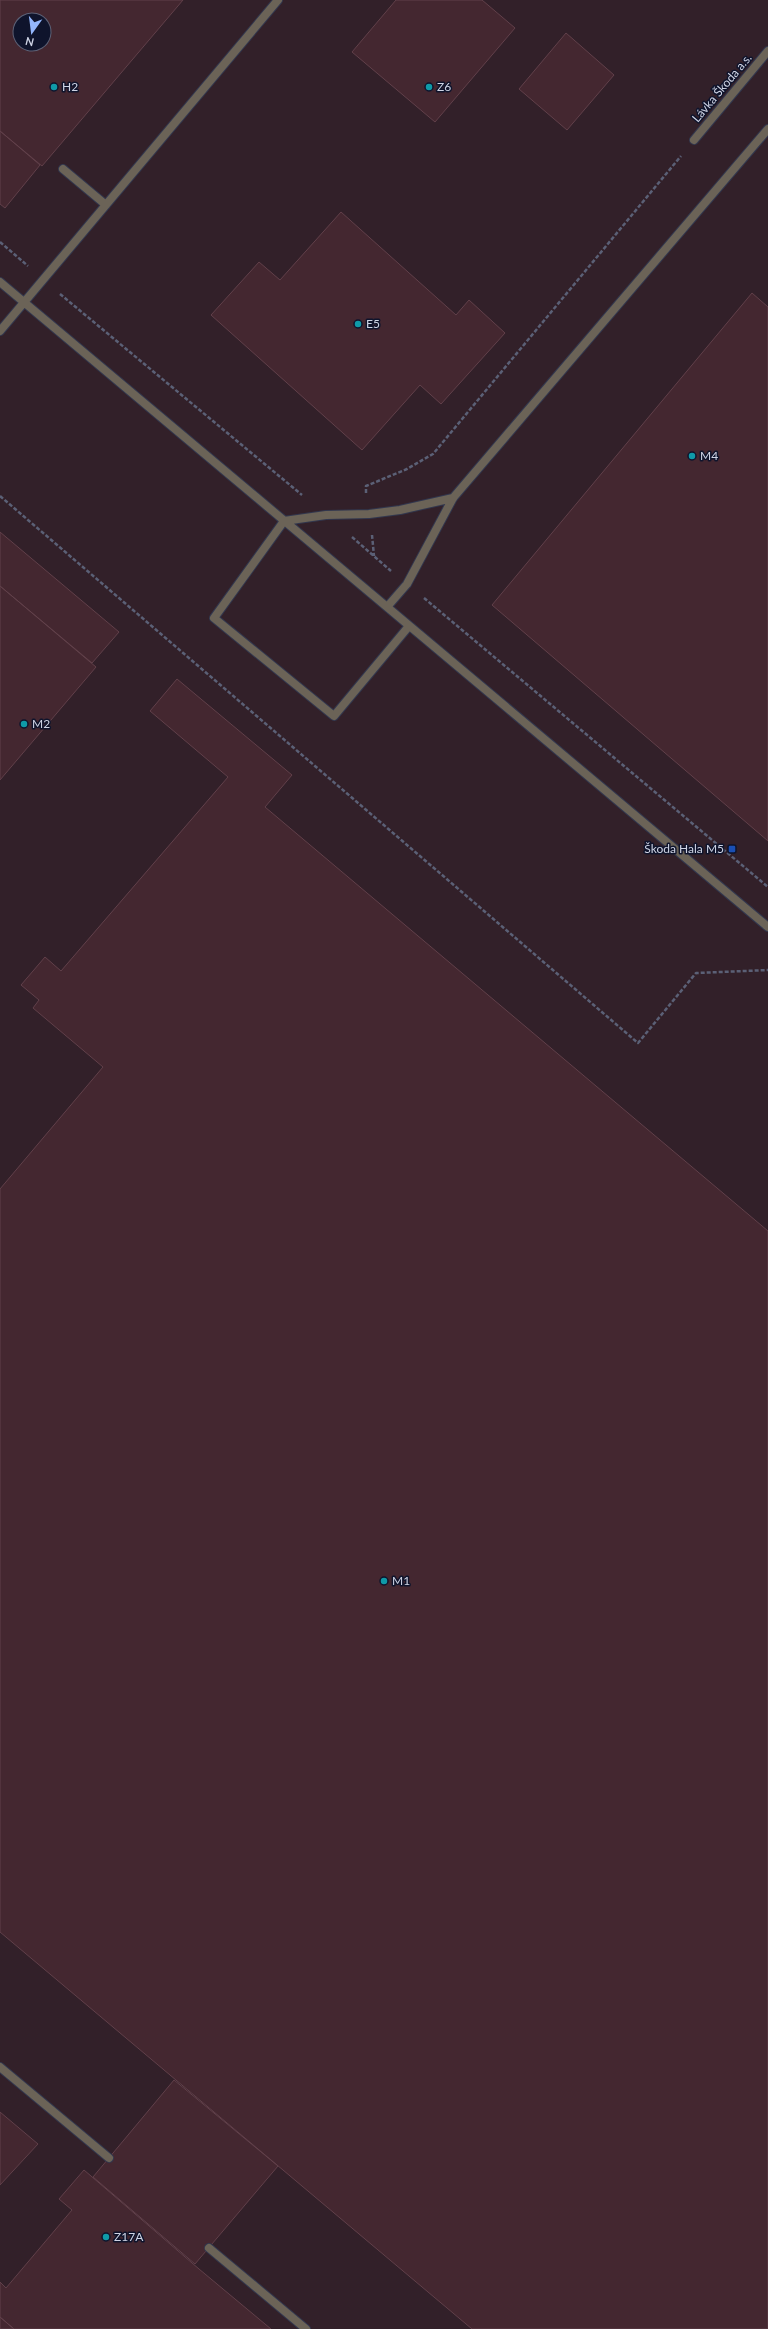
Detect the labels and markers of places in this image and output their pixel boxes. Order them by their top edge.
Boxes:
place label: H2 [62,79,78,94]
place label: Z6 [437,79,451,94]
marker: H2 [49,82,59,92]
marker: Z6 [424,82,434,92]
place label: E5 [366,316,380,331]
marker: E5 [353,319,363,329]
place label: M4 [700,448,718,463]
marker: M4 [687,451,697,461]
place label: M2 [32,716,50,731]
marker: M2 [19,719,29,729]
place label: Škoda Hala M5 [644,841,724,856]
marker: Škoda Hala M5 [727,844,737,854]
place label: M1 [392,1573,410,1588]
marker: M1 [379,1576,389,1586]
place label: Z17A [114,2229,144,2244]
marker: Z17A [101,2232,111,2242]

